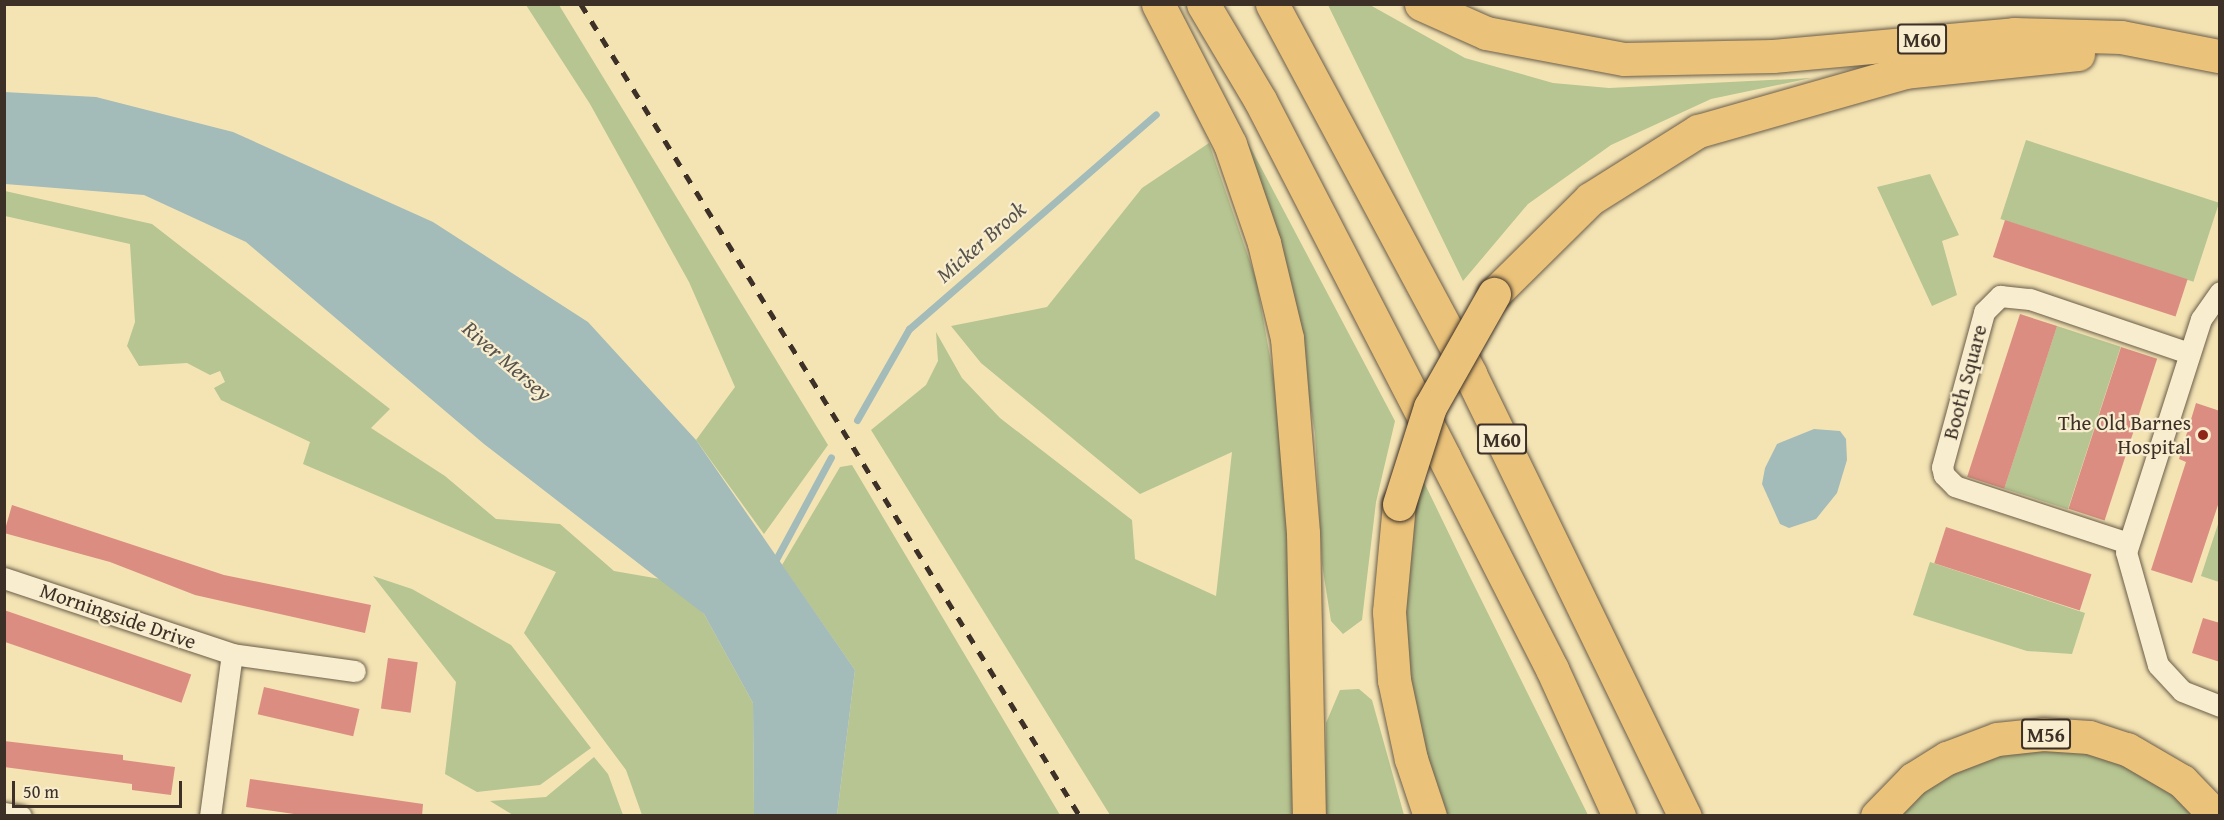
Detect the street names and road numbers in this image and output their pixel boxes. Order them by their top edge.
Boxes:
road number: M60 [1896,22,1948,56]
street label: Booth Square [1938,322,1992,442]
road number: M60 [1476,422,1528,456]
street label: Morningside Drive [37,577,199,655]
road number: M56 [2020,717,2072,751]

